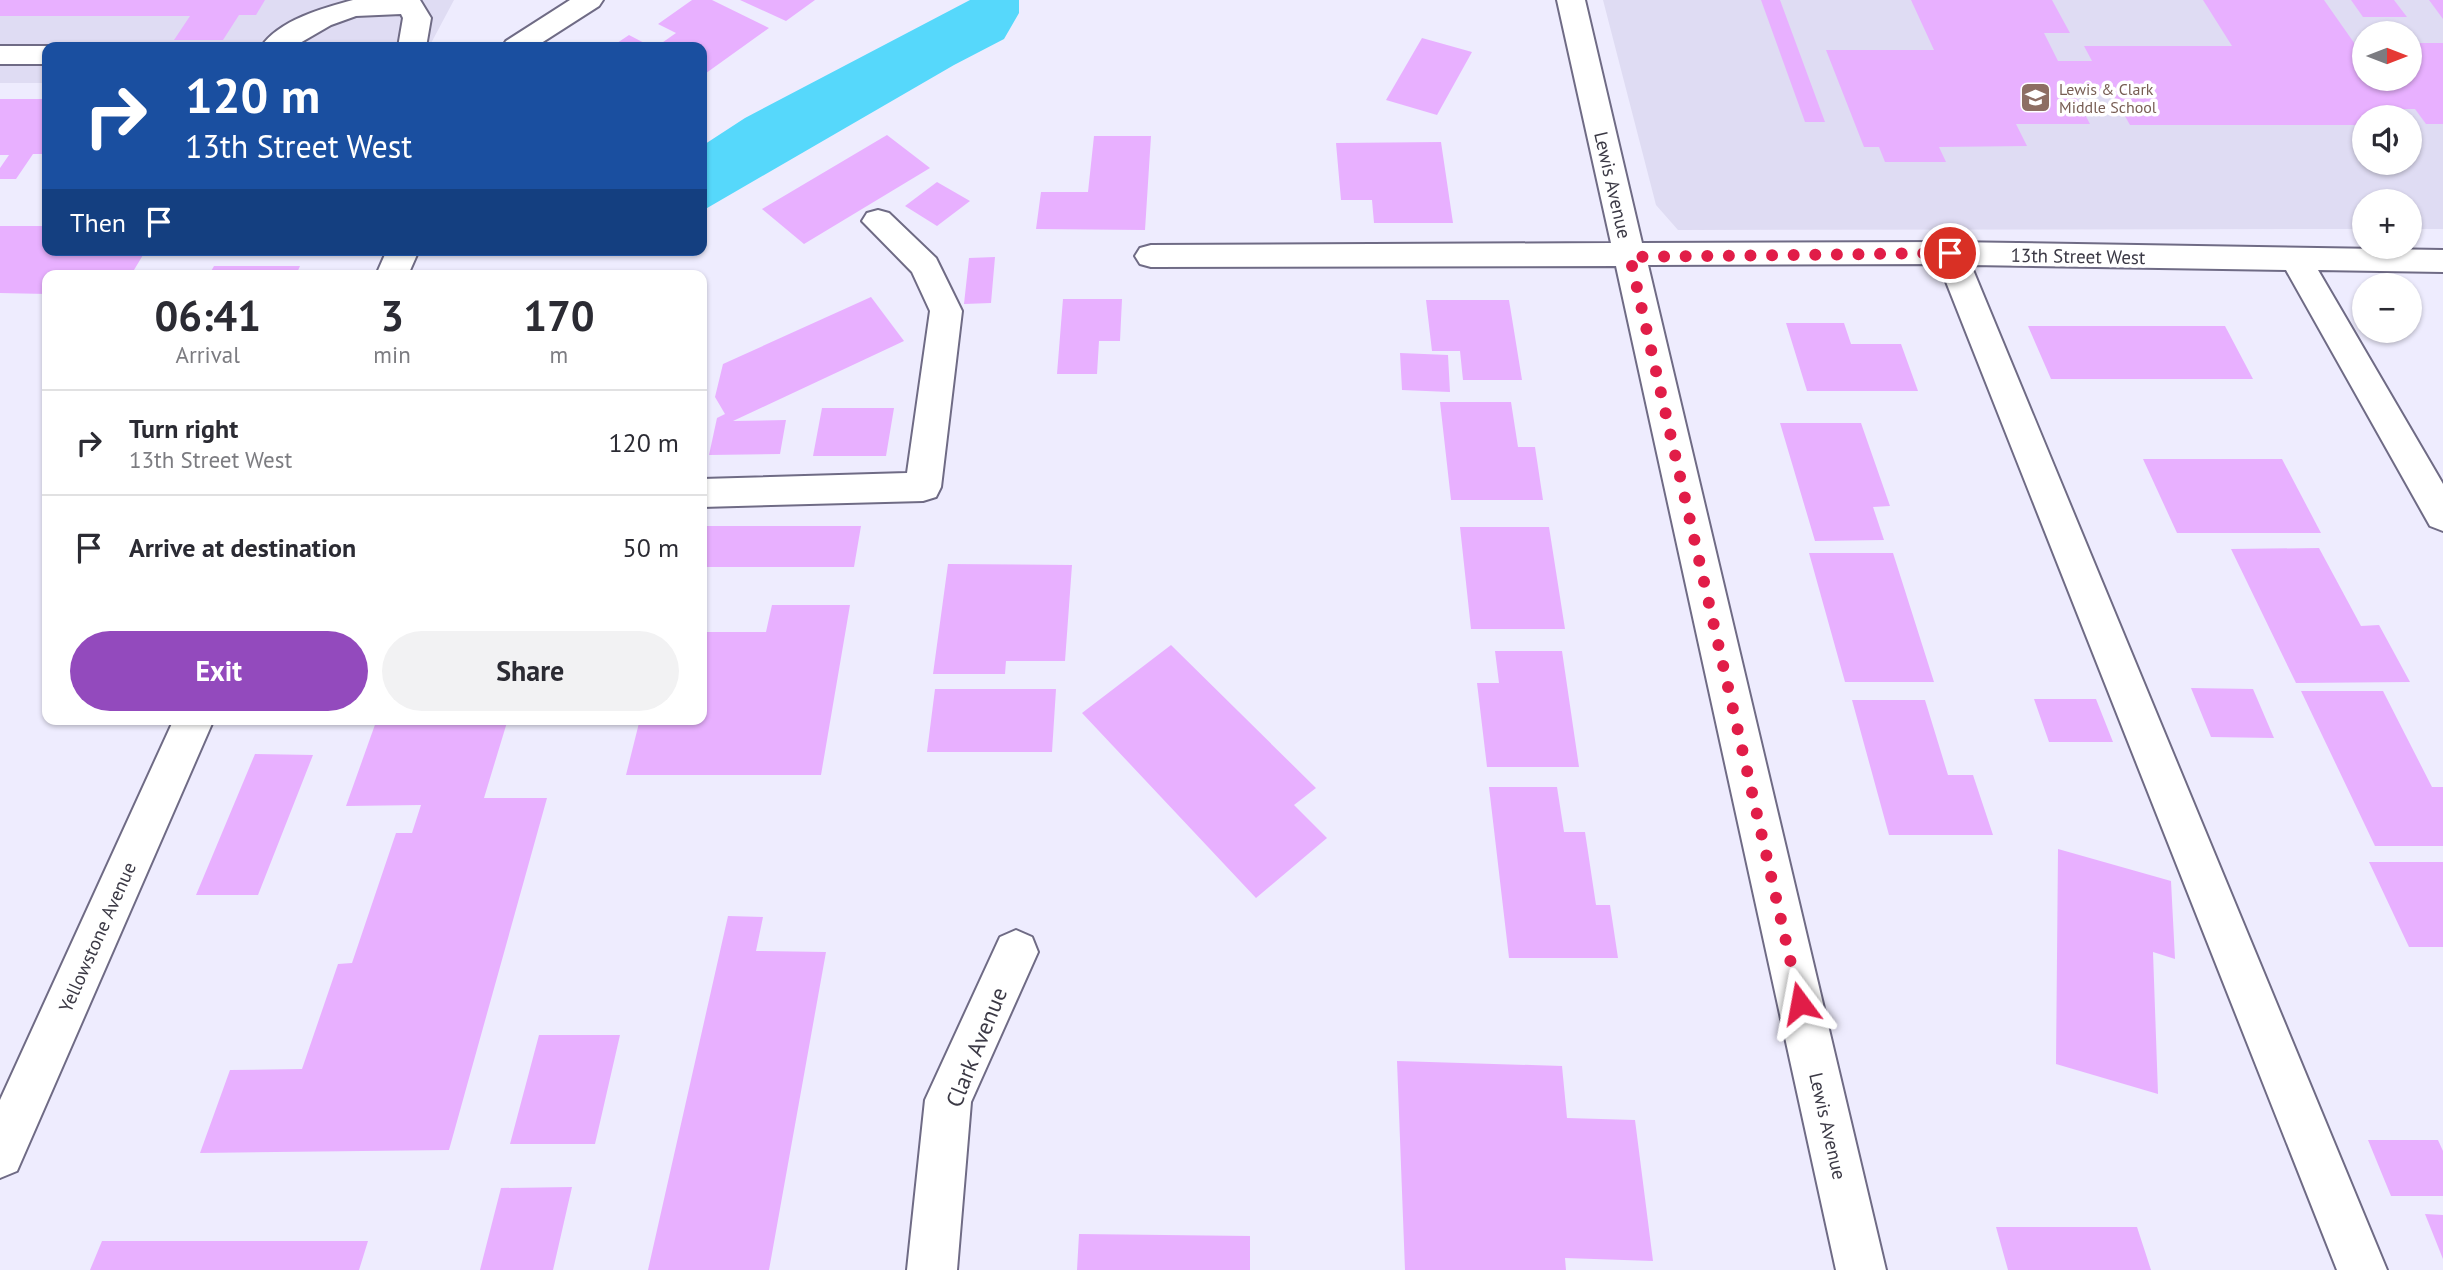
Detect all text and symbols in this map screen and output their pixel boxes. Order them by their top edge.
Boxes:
north arrow [2352,21,2422,91]
map controls [2352,21,2422,343]
text: 120 m [185,63,320,127]
icon: right [70,70,161,161]
place label: Lewis & Clark Middle School [2059,79,2157,117]
school or university icon: Lewis & Clark Middle School [2019,81,2053,115]
button: sound [2352,105,2422,175]
text: 13th Street West [185,125,412,167]
street label: Lewis Avenue [1589,129,1637,241]
button: + [2352,189,2422,259]
icon: arrive [140,203,178,241]
text: Then [70,206,126,239]
pin [1920,223,1980,283]
icon: arrive [1931,234,1969,272]
street label: 13th Street West [2010,243,2146,269]
button: − [2352,273,2422,343]
text: 06:41 [154,288,261,343]
text: 3 [380,288,404,343]
text: 170 [523,288,595,343]
text: Arrival [175,340,240,369]
text: min [373,340,411,369]
text: m [550,340,568,369]
text: Turn right [129,412,238,445]
icon: right [70,424,108,462]
text: 120 m [608,426,679,459]
text: 13th Street West [129,445,292,474]
icon: arrive [70,529,108,567]
text: Arrive at destination [129,531,356,564]
text: 50 m [623,531,679,564]
button: Exit [70,631,368,711]
button: Share [382,631,679,711]
street label: Yellowstone Avenue [53,858,141,1016]
position arrow [1763,966,1837,1040]
street label: Clark Avenue [939,983,1013,1111]
street label: Lewis Avenue [1804,1070,1852,1182]

